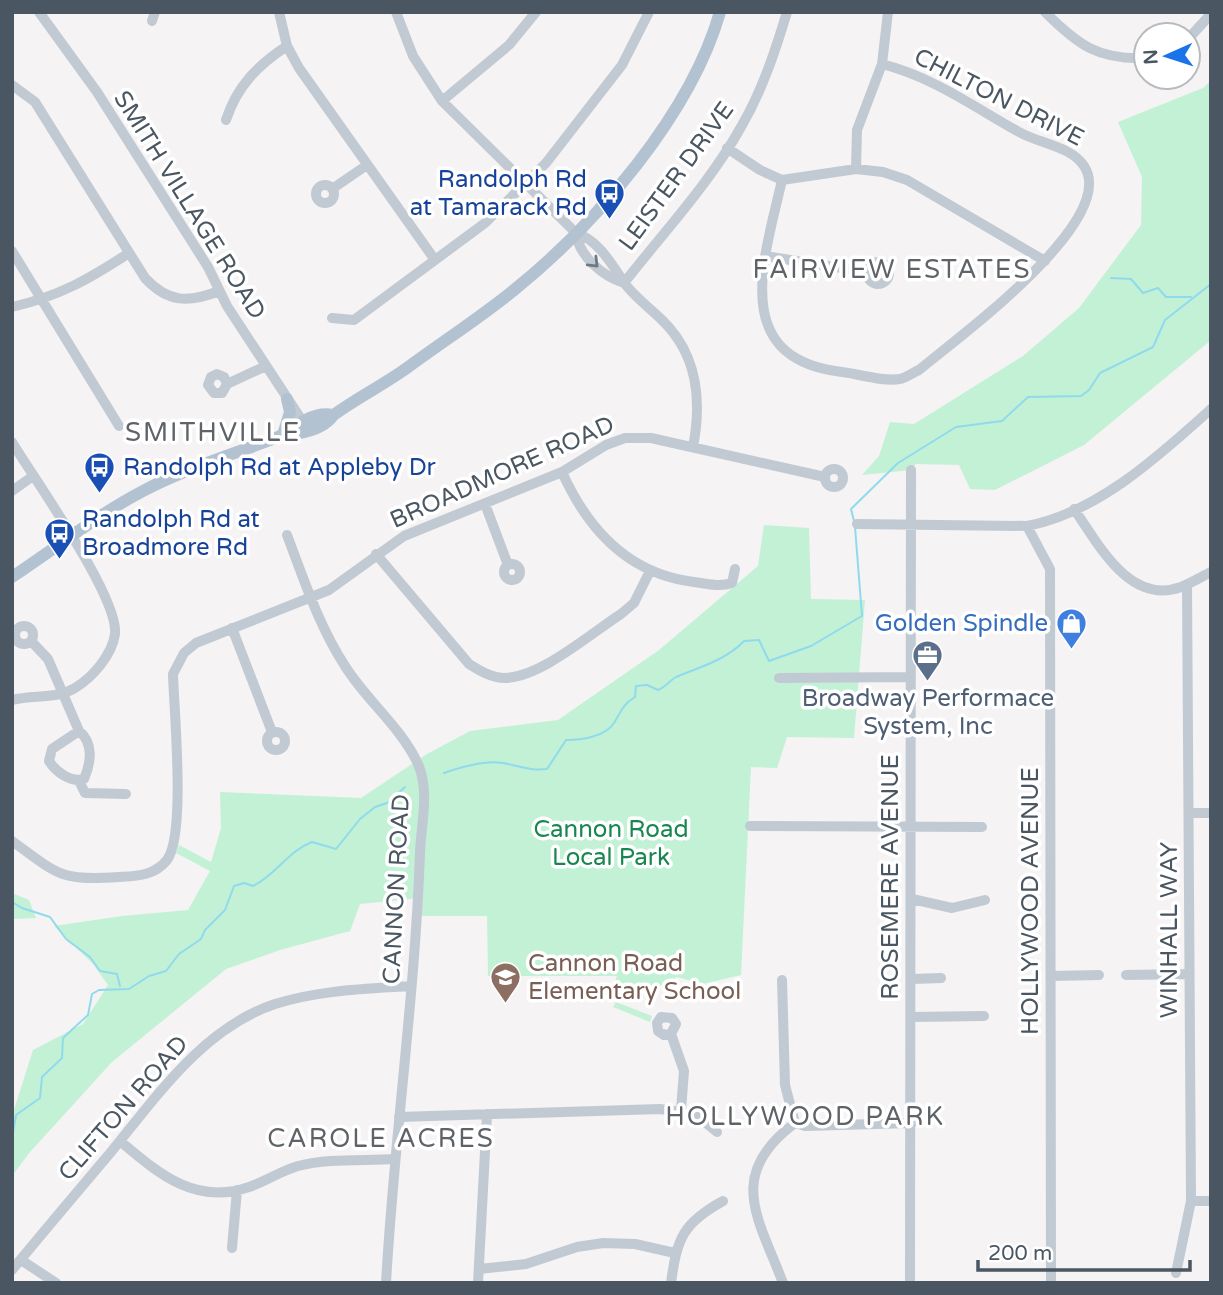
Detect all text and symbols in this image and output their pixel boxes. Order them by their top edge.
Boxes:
north arrow [1132,21,1202,91]
street label: CHILTON DRIVE [909,42,1089,153]
text: N [1140,49,1162,65]
street label: SMITH VILLAGE ROAD [107,86,272,325]
street label: LEISTER DRIVE [613,96,740,256]
place label: Randolph Rd at Tamarack Rd [410,165,587,222]
bus stop icon: Randolph Rd at Tamarack Rd [593,176,627,220]
district label: FAIRVIEW ESTATES [753,254,1031,285]
one-way arrow [586,255,598,267]
street label: BROADMORE ROAD [386,410,619,535]
district label: SMITHVILLE [125,417,301,448]
bus stop icon: Randolph Rd at Appleby Dr [83,450,117,494]
place label: Randolph Rd at Appleby Dr [123,453,437,482]
place label: Randolph Rd at Broadmore Rd [82,505,260,562]
bus stop icon: Randolph Rd at Broadmore Rd [42,516,76,560]
shop icon: Golden Spindle [1054,606,1088,650]
place label: Golden Spindle [875,609,1048,638]
office icon: Broadway Performace System, Inc [911,639,945,683]
place label: Broadway Performace System, Inc [802,684,1054,741]
street label: ROSEMERE AVENUE [876,754,905,1000]
street label: HOLLYWOOD AVENUE [1016,767,1045,1035]
street label: CANNON ROAD [377,793,416,985]
park label: Cannon Road Local Park [533,815,689,872]
street label: WINHALL WAY [1155,842,1184,1018]
place label: Cannon Road Elementary School [528,949,741,1006]
school or university icon: Cannon Road Elementary School [488,960,522,1004]
street label: CLIFTON ROAD [52,1030,194,1187]
district label: HOLLYWOOD PARK [665,1101,945,1132]
district label: CAROLE ACRES [267,1123,495,1154]
scale bar [978,1228,1190,1272]
text: 200 m [988,1241,1052,1266]

